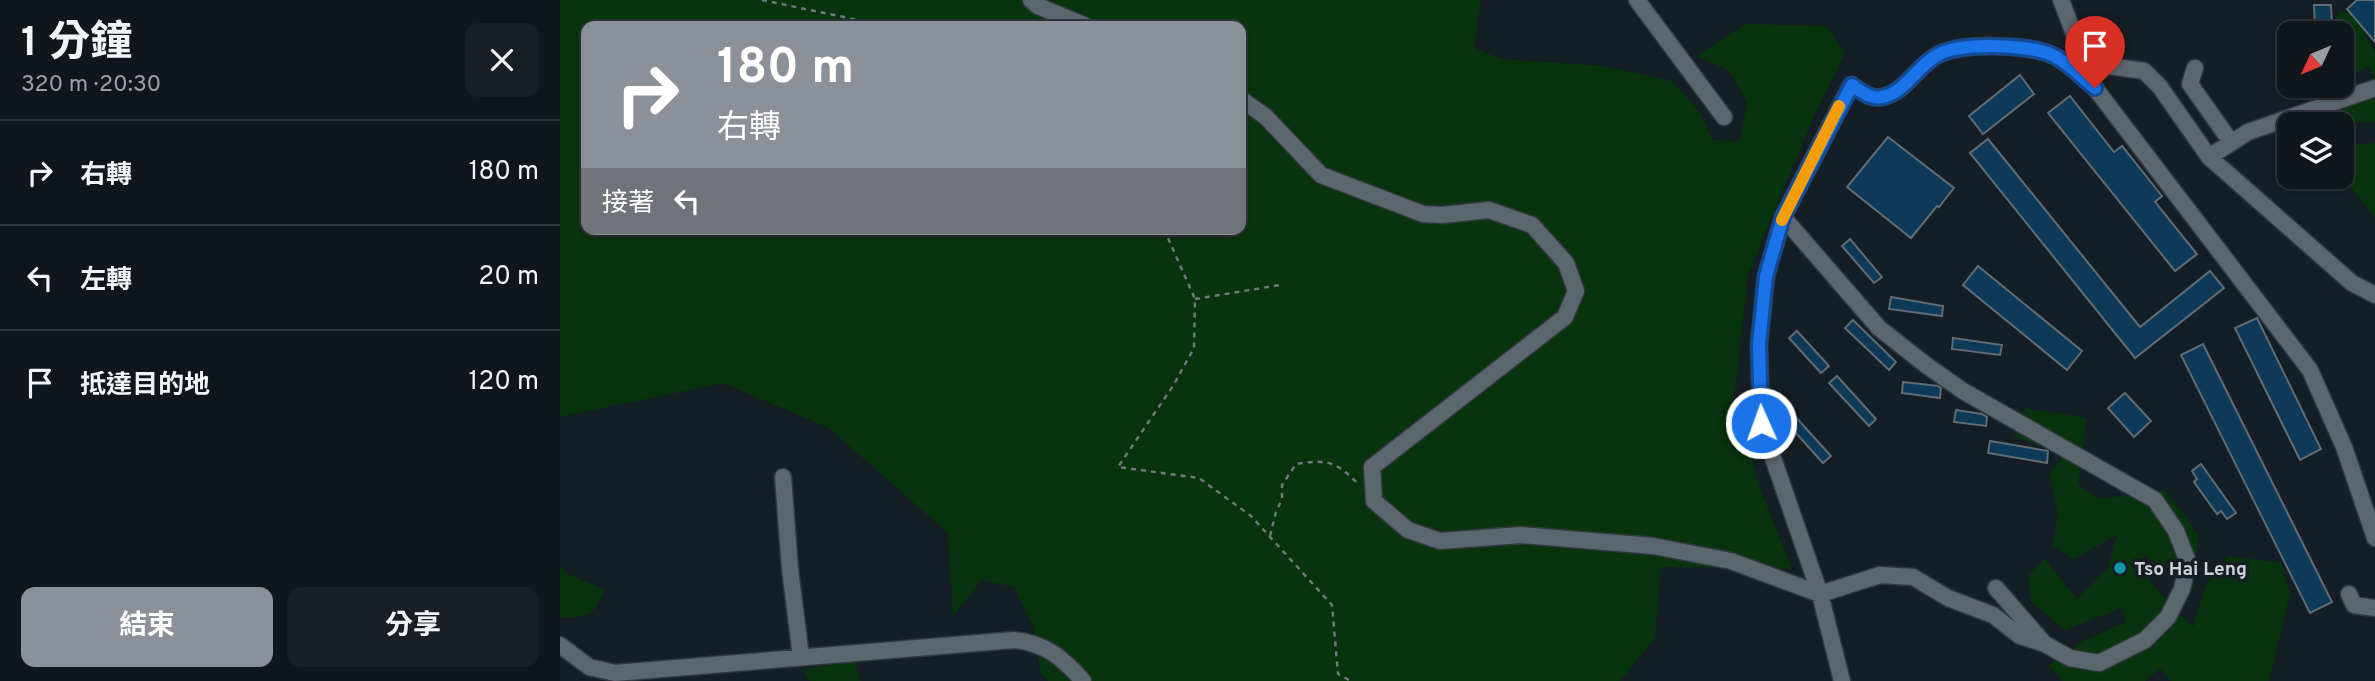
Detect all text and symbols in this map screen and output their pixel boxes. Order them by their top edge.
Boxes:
pin [2065,16,2125,88]
text: 1 分鐘 [21,18,132,71]
north arrow [2277,21,2354,98]
map controls [2277,21,2354,189]
button: close [465,23,539,97]
icon: arrive [2076,27,2114,65]
text: 180 m [717,39,854,101]
icon: right [602,49,693,140]
text: 320 m · 20:30 [21,71,161,100]
text: 右轉 [717,109,781,149]
button: layers [2277,112,2354,189]
icon: right [21,154,59,192]
text: 180 m [469,156,539,189]
text: 右轉 [80,160,132,193]
icon: left [668,182,706,220]
text: 接著 [602,188,654,221]
icon: left [21,259,59,297]
text: 20 m [478,261,539,294]
text: 左轉 [80,265,132,298]
icon: arrive [21,364,59,402]
text: 120 m [469,366,539,399]
text: 抵達目的地 [80,370,210,403]
position arrow [1724,386,1798,460]
place label: Tso Hai Leng [2134,558,2247,582]
marker: Tso Hai Leng [2112,560,2128,576]
button: 結束 [21,587,273,667]
button: 分享 [287,587,539,667]

